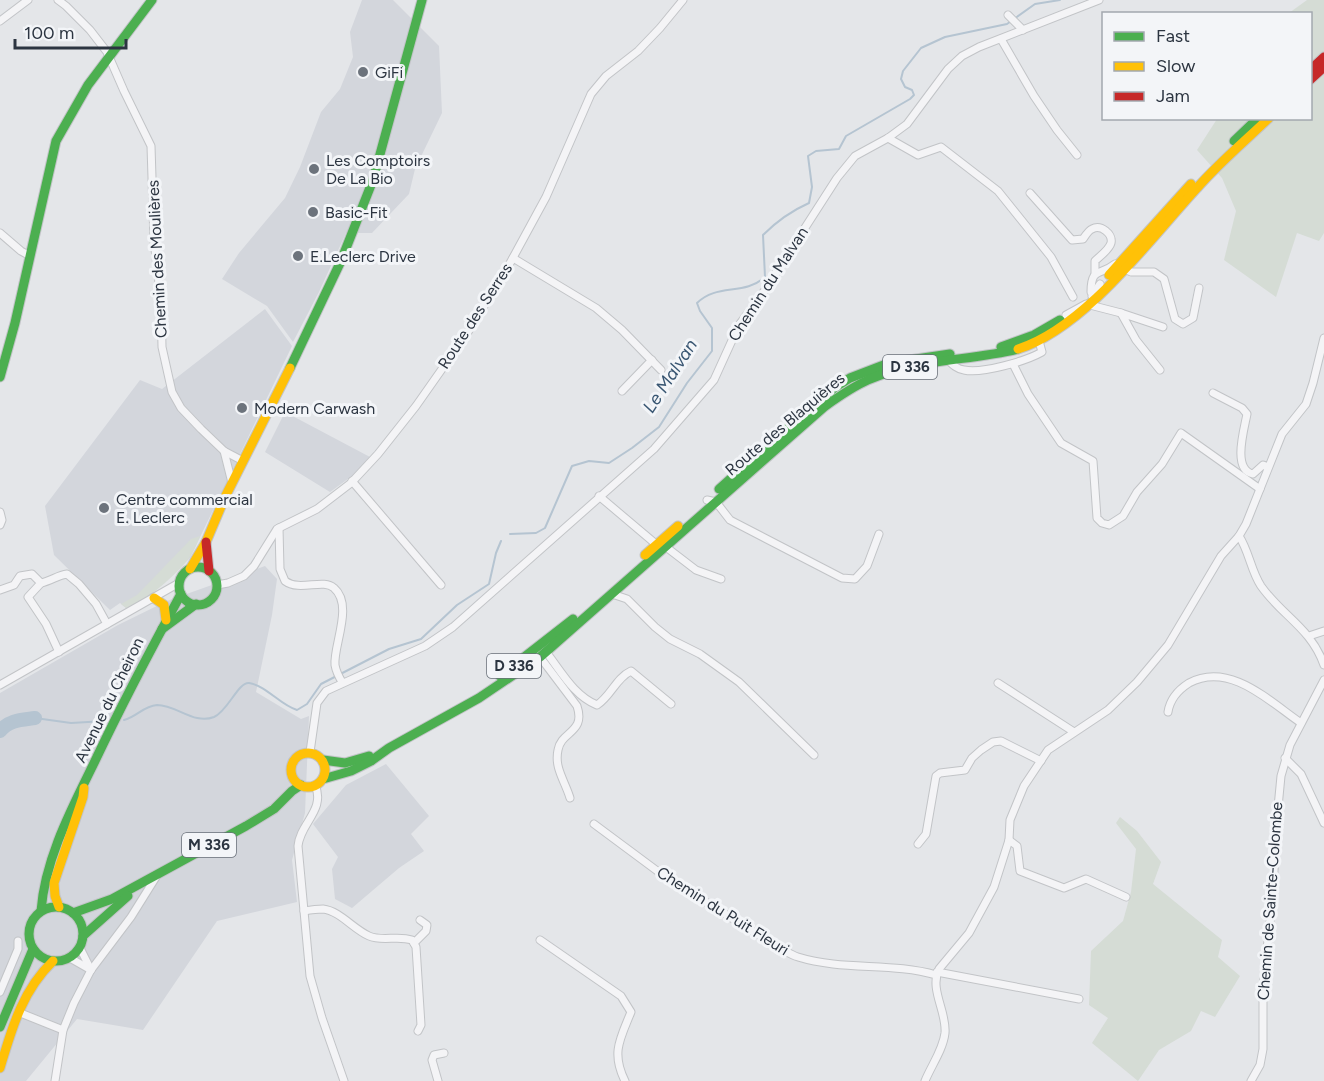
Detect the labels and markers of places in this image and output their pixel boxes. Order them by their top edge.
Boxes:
place label: GiFi [375,63,403,82]
marker: GiFi [356,65,370,79]
place label: Les Comptoirs De La Bio [326,151,430,188]
marker: Les Comptoirs De La Bio [307,162,321,176]
place label: Basic-Fit [325,203,388,222]
marker: Basic-Fit [306,205,320,219]
place label: E.Leclerc Drive [310,247,416,266]
marker: E.Leclerc Drive [291,249,305,263]
place label: Modern Carwash [254,399,375,418]
marker: Modern Carwash [235,401,249,415]
place label: Centre commercial E. Leclerc [116,490,253,527]
marker: Centre commercial E. Leclerc [97,501,111,515]

